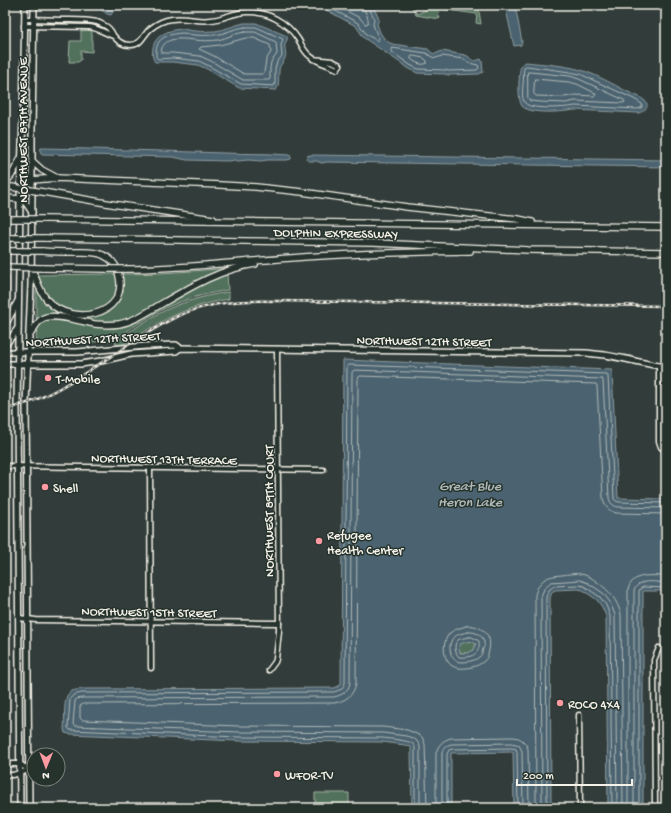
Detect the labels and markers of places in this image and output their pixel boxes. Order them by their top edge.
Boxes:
marker: T-Mobile [43,373,53,383]
place label: T-Mobile [55,373,100,388]
marker: Shell [40,482,50,492]
place label: Shell [53,482,79,497]
place label: Refugee Health Center [327,529,405,559]
marker: Refugee Health Center [314,536,324,546]
marker: ROCO 4X4 [555,698,565,708]
place label: ROCO 4X4 [568,698,620,713]
marker: WFOR-TV [272,769,282,779]
place label: WFOR-TV [285,769,334,784]

